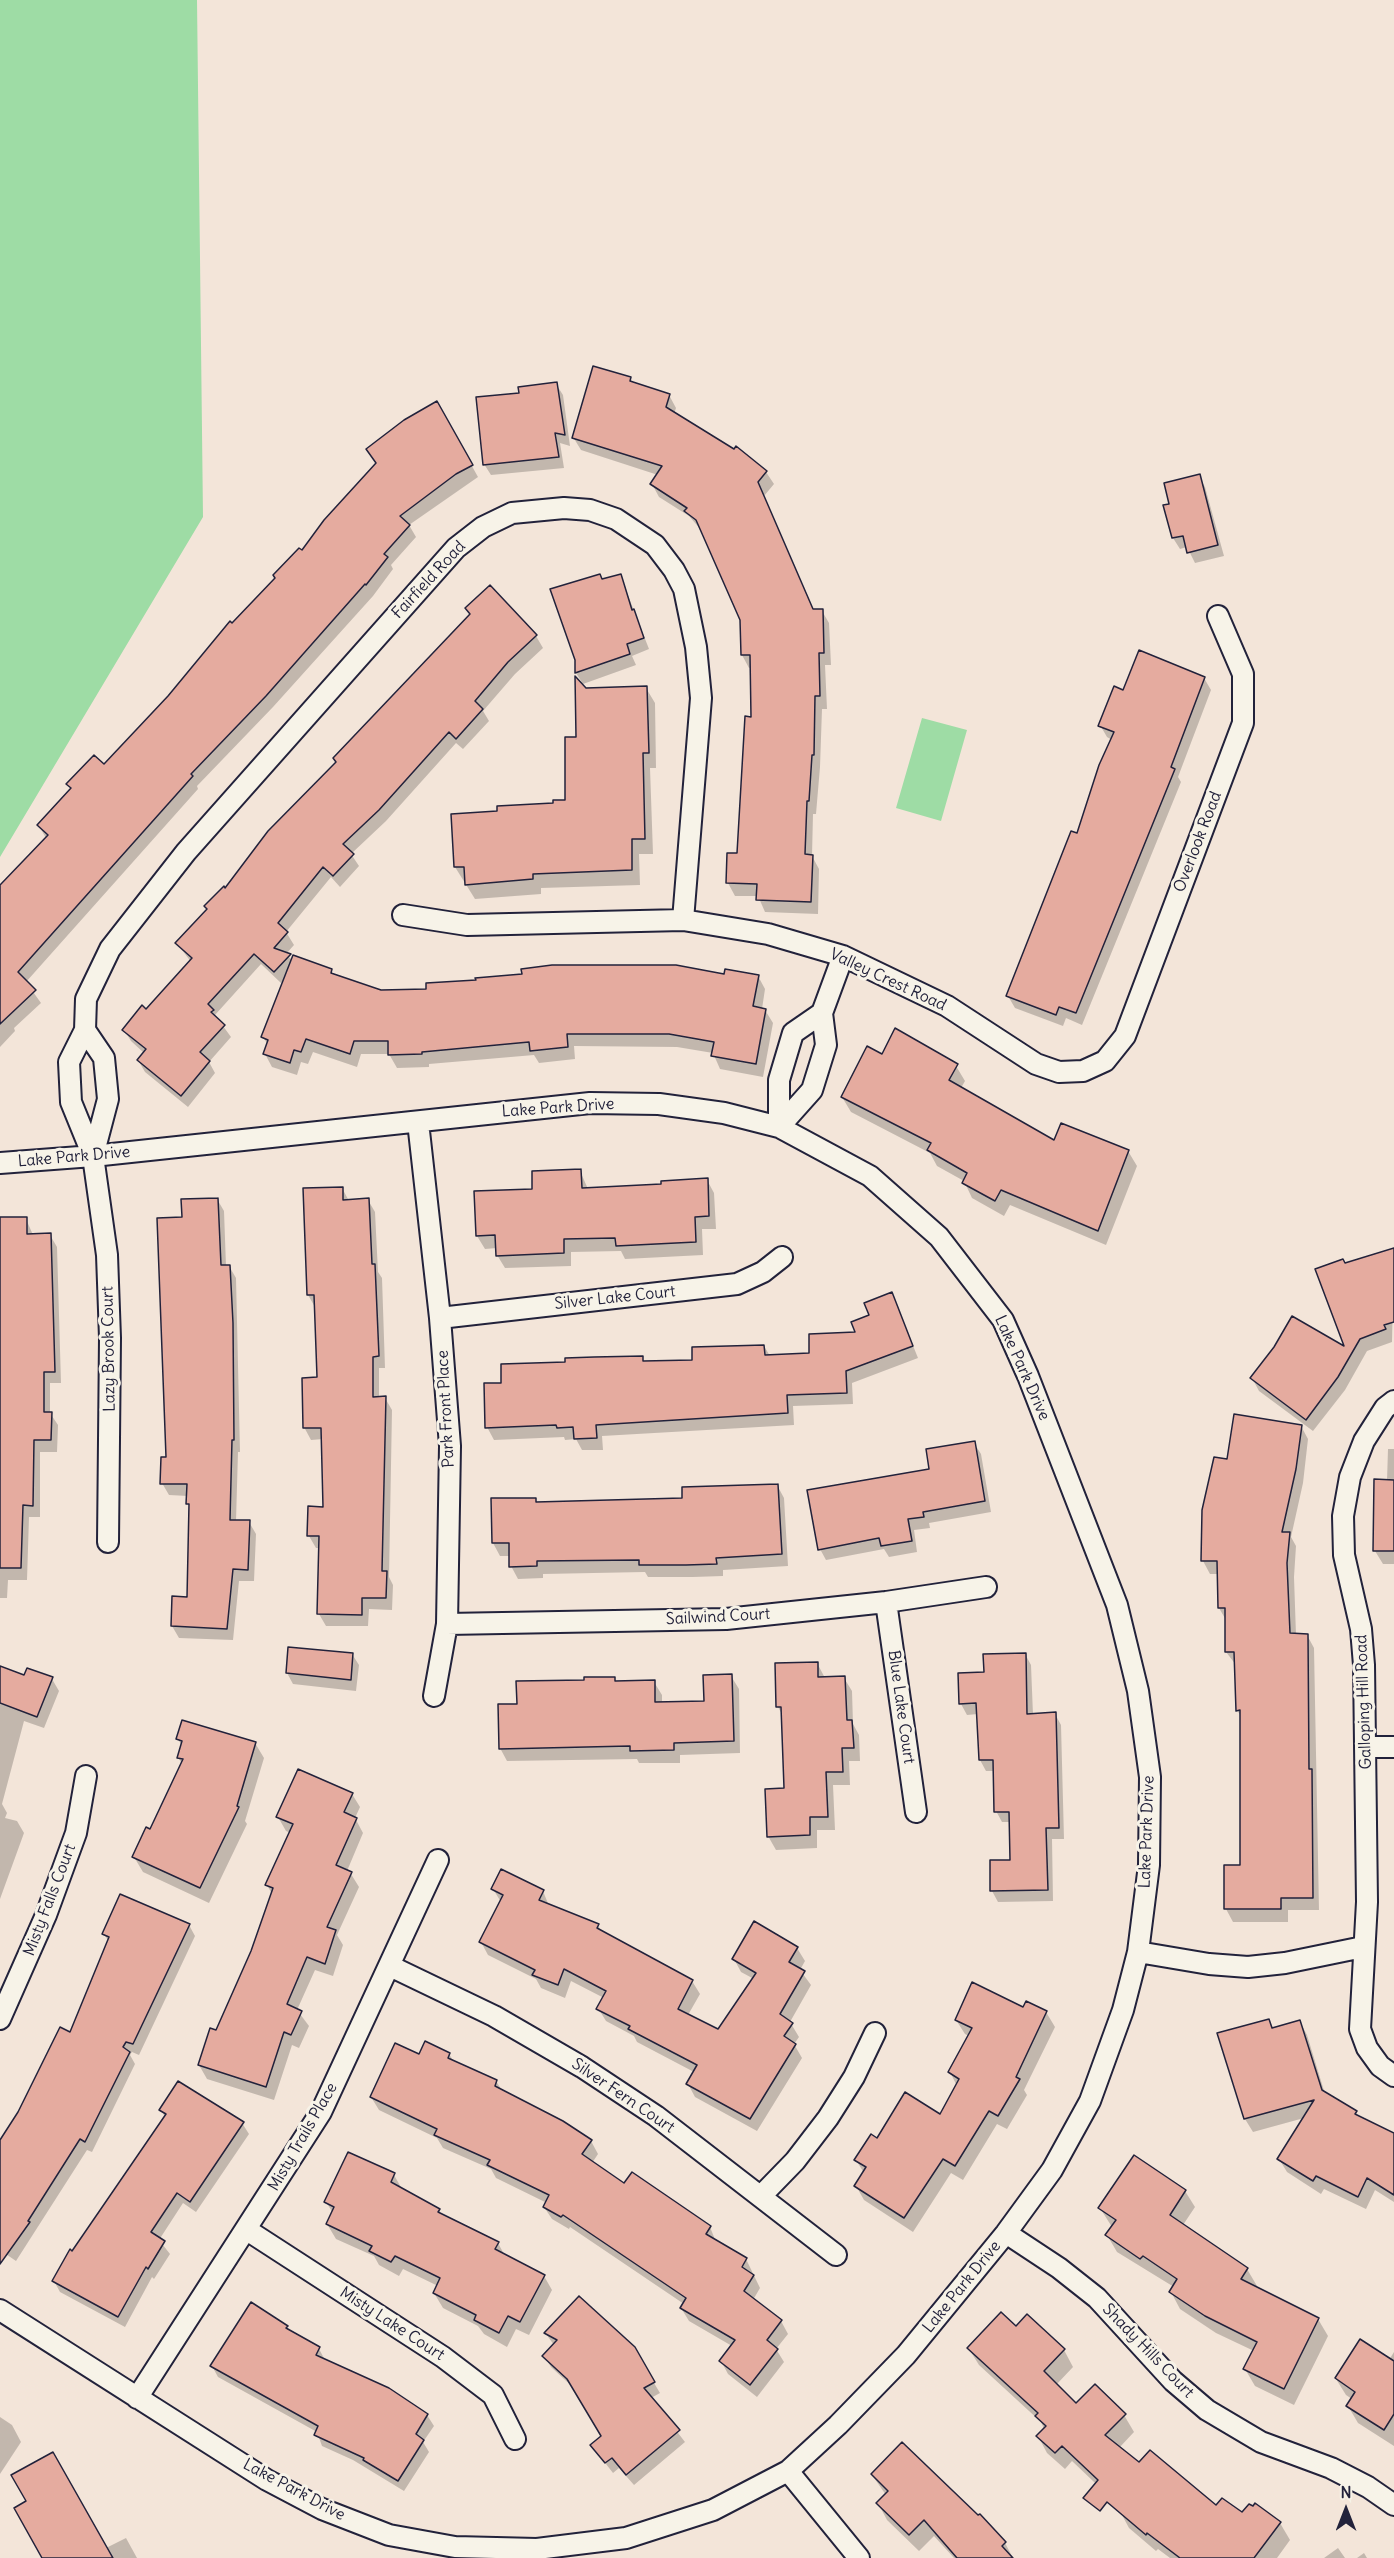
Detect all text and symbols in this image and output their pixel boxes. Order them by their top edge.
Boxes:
street label: Fairfield Road [388,537,470,623]
street label: Overlook Road [1170,789,1226,895]
street label: Valley Crest Road [827,945,949,1015]
street label: Lake Park Drive [501,1094,615,1122]
street label: Lake Park Drive [17,1143,131,1171]
street label: Silver Lake Court [554,1282,676,1314]
street label: Lazy Brook Court [98,1286,120,1412]
street label: Lake Park Drive [990,1313,1054,1423]
street label: Park Front Place [433,1350,459,1468]
street label: Sailwind Court [665,1605,771,1629]
street label: Galloping Hill Road [1352,1634,1376,1770]
street label: Blue Lake Court [884,1649,918,1765]
street label: Lake Park Drive [1135,1775,1159,1889]
street label: Misty Falls Court [20,1841,80,1959]
street label: Silver Fern Court [568,2055,678,2137]
street label: Misty Trails Place [264,2079,342,2195]
street label: Lake Park Drive [919,2237,1005,2337]
street label: Misty Lake Court [336,2283,448,2365]
street label: Shady Hills Court [1098,2300,1198,2402]
street label: Lake Park Drive [240,2455,348,2525]
north arrow [1316,2480,1376,2540]
text: N [1340,2482,1352,2502]

